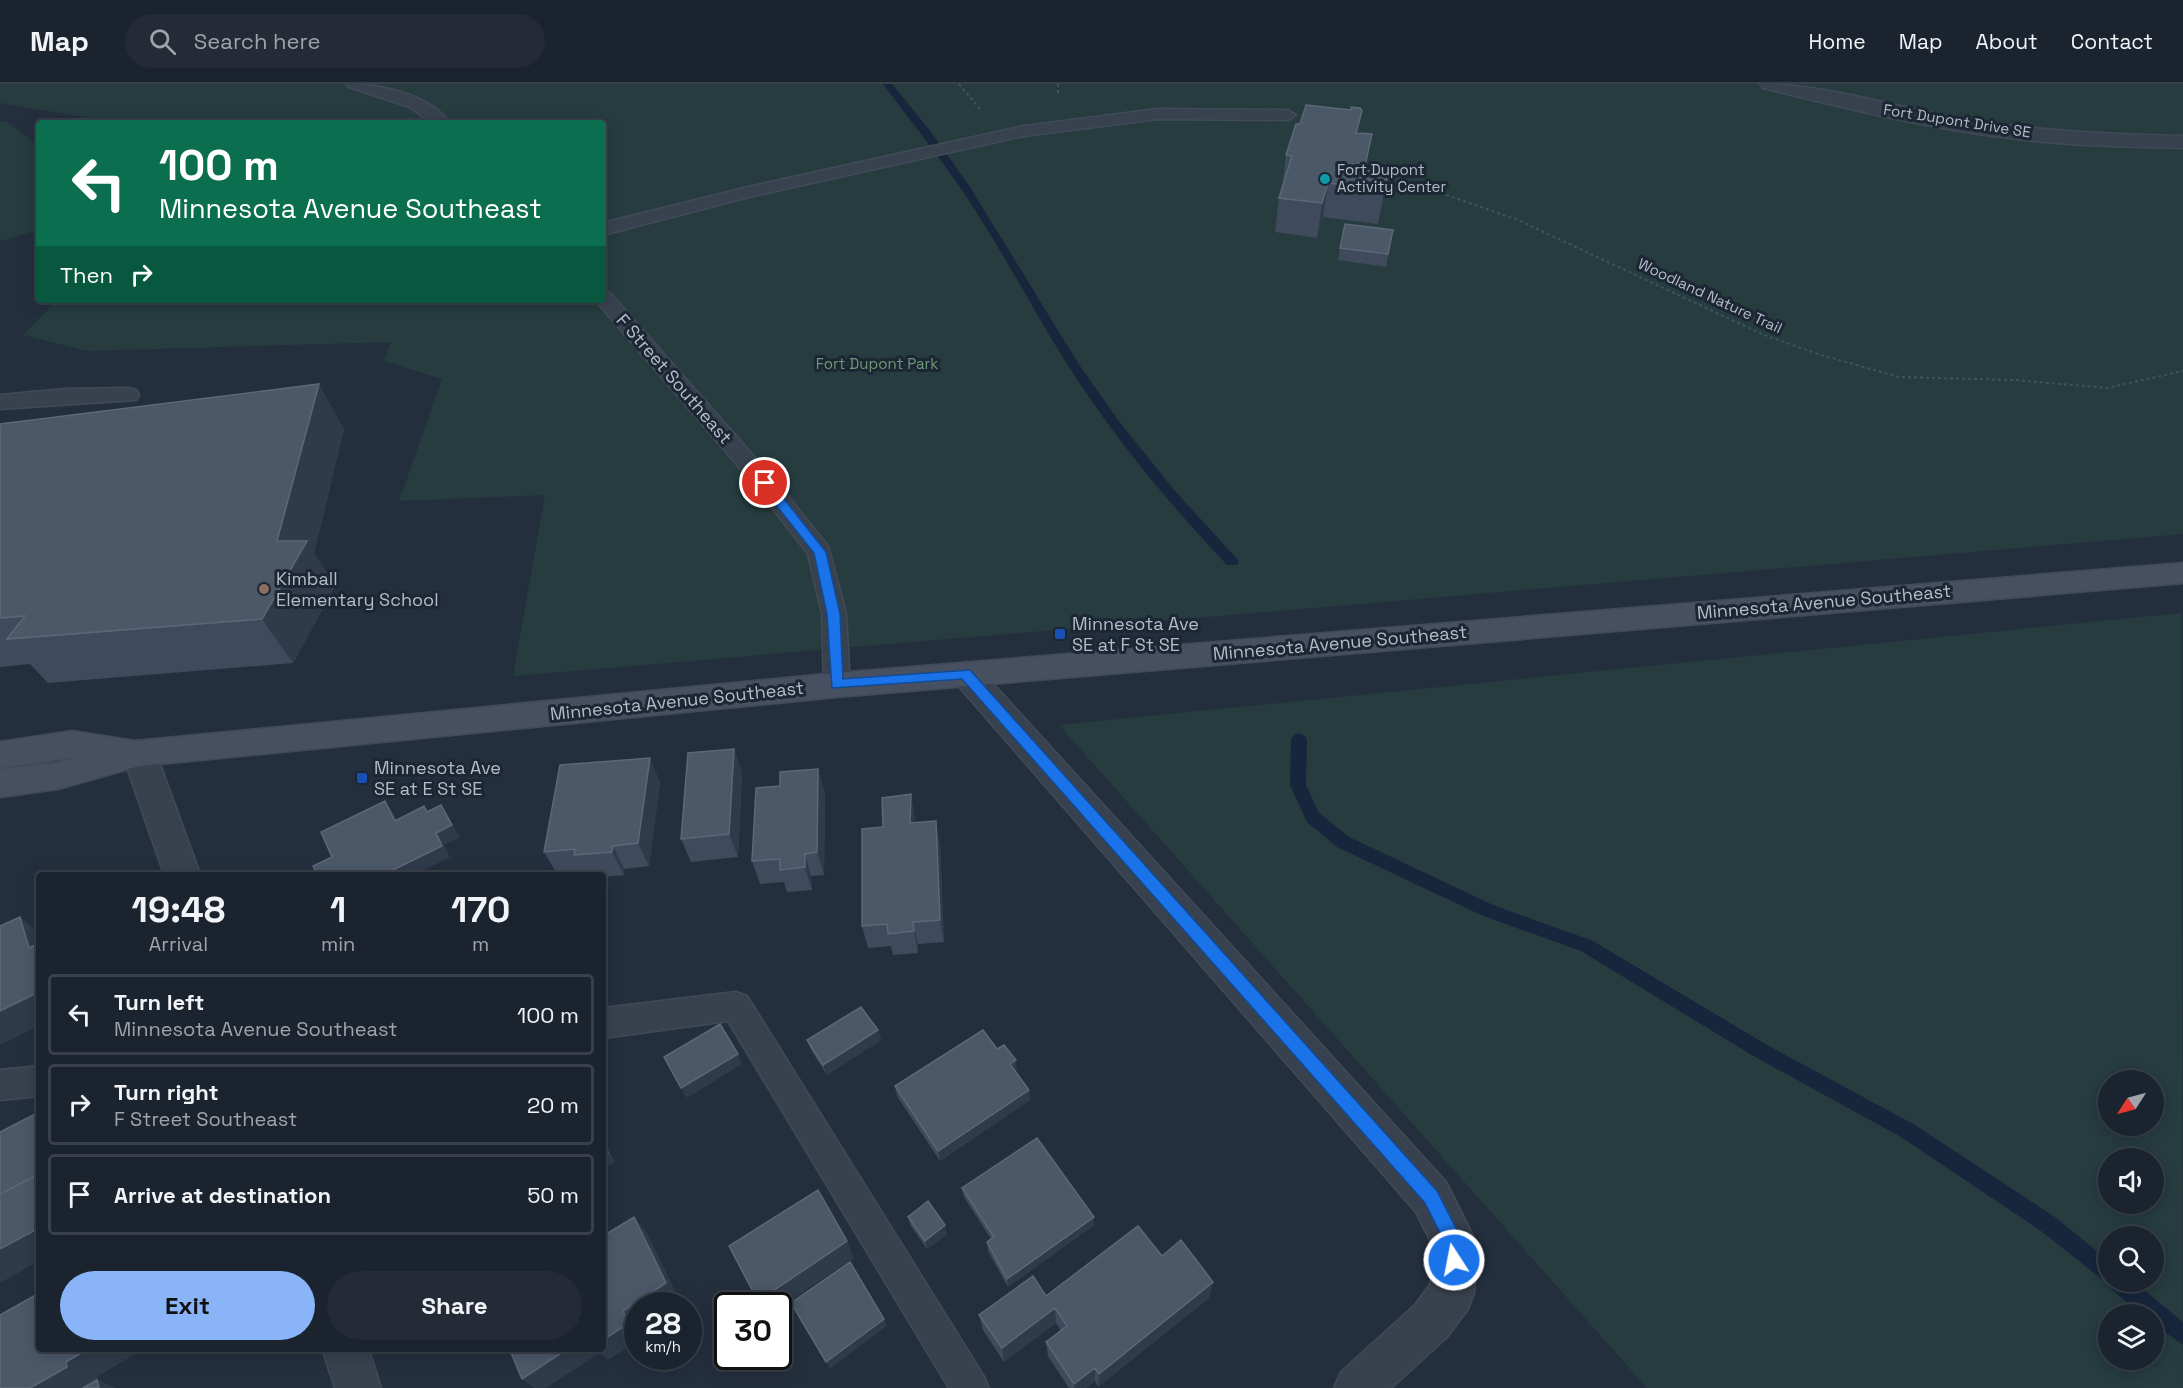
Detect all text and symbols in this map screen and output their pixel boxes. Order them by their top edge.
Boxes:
search box [125,14,545,68]
text: Map [30,23,89,59]
icon: search [146,25,179,58]
text: Search here [194,27,321,55]
text: Home [1808,28,1866,55]
text: Map [1899,28,1943,55]
text: About [1976,28,2038,55]
text: Contact [2071,28,2153,55]
street label: Fort Dupont Drive SE [1882,99,2032,142]
text: 100 m [159,139,279,192]
icon: left [60,144,138,222]
place label: Fort Dupont Activity Center [1337,160,1446,196]
marker: Fort Dupont Activity Center [1318,172,1332,186]
text: Minnesota Avenue Southeast [159,191,542,226]
street label: Woodland Nature Trail [1635,254,1785,337]
icon: right [125,258,158,291]
text: Then [60,261,113,289]
street label: F Street Southeast [612,309,737,448]
park label: Fort Dupont Park [816,354,938,373]
pin [739,457,790,508]
icon: arrive [748,466,781,499]
place label: Kimball Elementary School [276,567,439,611]
street label: Minnesota Avenue Southeast [1696,579,1952,624]
marker: Kimball Elementary School [257,582,271,596]
place label: Minnesota Ave SE at F St SE [1072,612,1199,656]
street label: Minnesota Avenue Southeast [1212,620,1468,665]
marker: Minnesota Ave SE at F St SE [1053,627,1067,641]
street label: Minnesota Avenue Southeast [549,676,805,725]
place label: Minnesota Ave SE at E St SE [374,756,501,800]
marker: Minnesota Ave SE at E St SE [355,771,369,785]
text: 19:48 [132,887,225,933]
text: 1 [330,887,346,933]
text: 170 [451,887,510,933]
text: Arrival [149,931,208,957]
text: min [321,931,355,957]
text: m [472,931,489,957]
text: Turn left [114,988,204,1016]
icon: left [63,998,96,1031]
text: 100 m [517,1001,579,1029]
text: Minnesota Avenue Southeast [114,1016,397,1042]
north arrow [2098,1070,2164,1136]
map controls [2098,1070,2164,1370]
text: Turn right [114,1078,219,1106]
icon: right [63,1088,96,1121]
text: 20 m [527,1091,579,1119]
text: F Street Southeast [114,1106,297,1132]
button: sound [2098,1148,2164,1214]
icon: arrive [63,1178,96,1211]
text: Arrive at destination [114,1181,331,1209]
text: 50 m [527,1181,579,1209]
button: search [2098,1226,2164,1292]
position arrow [1422,1228,1486,1292]
button: Exit [60,1271,315,1340]
button: Share [327,1271,582,1340]
speed limit sign: 30 [714,1292,792,1370]
text: 28 [645,1304,681,1343]
button: layers [2098,1304,2164,1370]
text: km/h [645,1337,681,1356]

